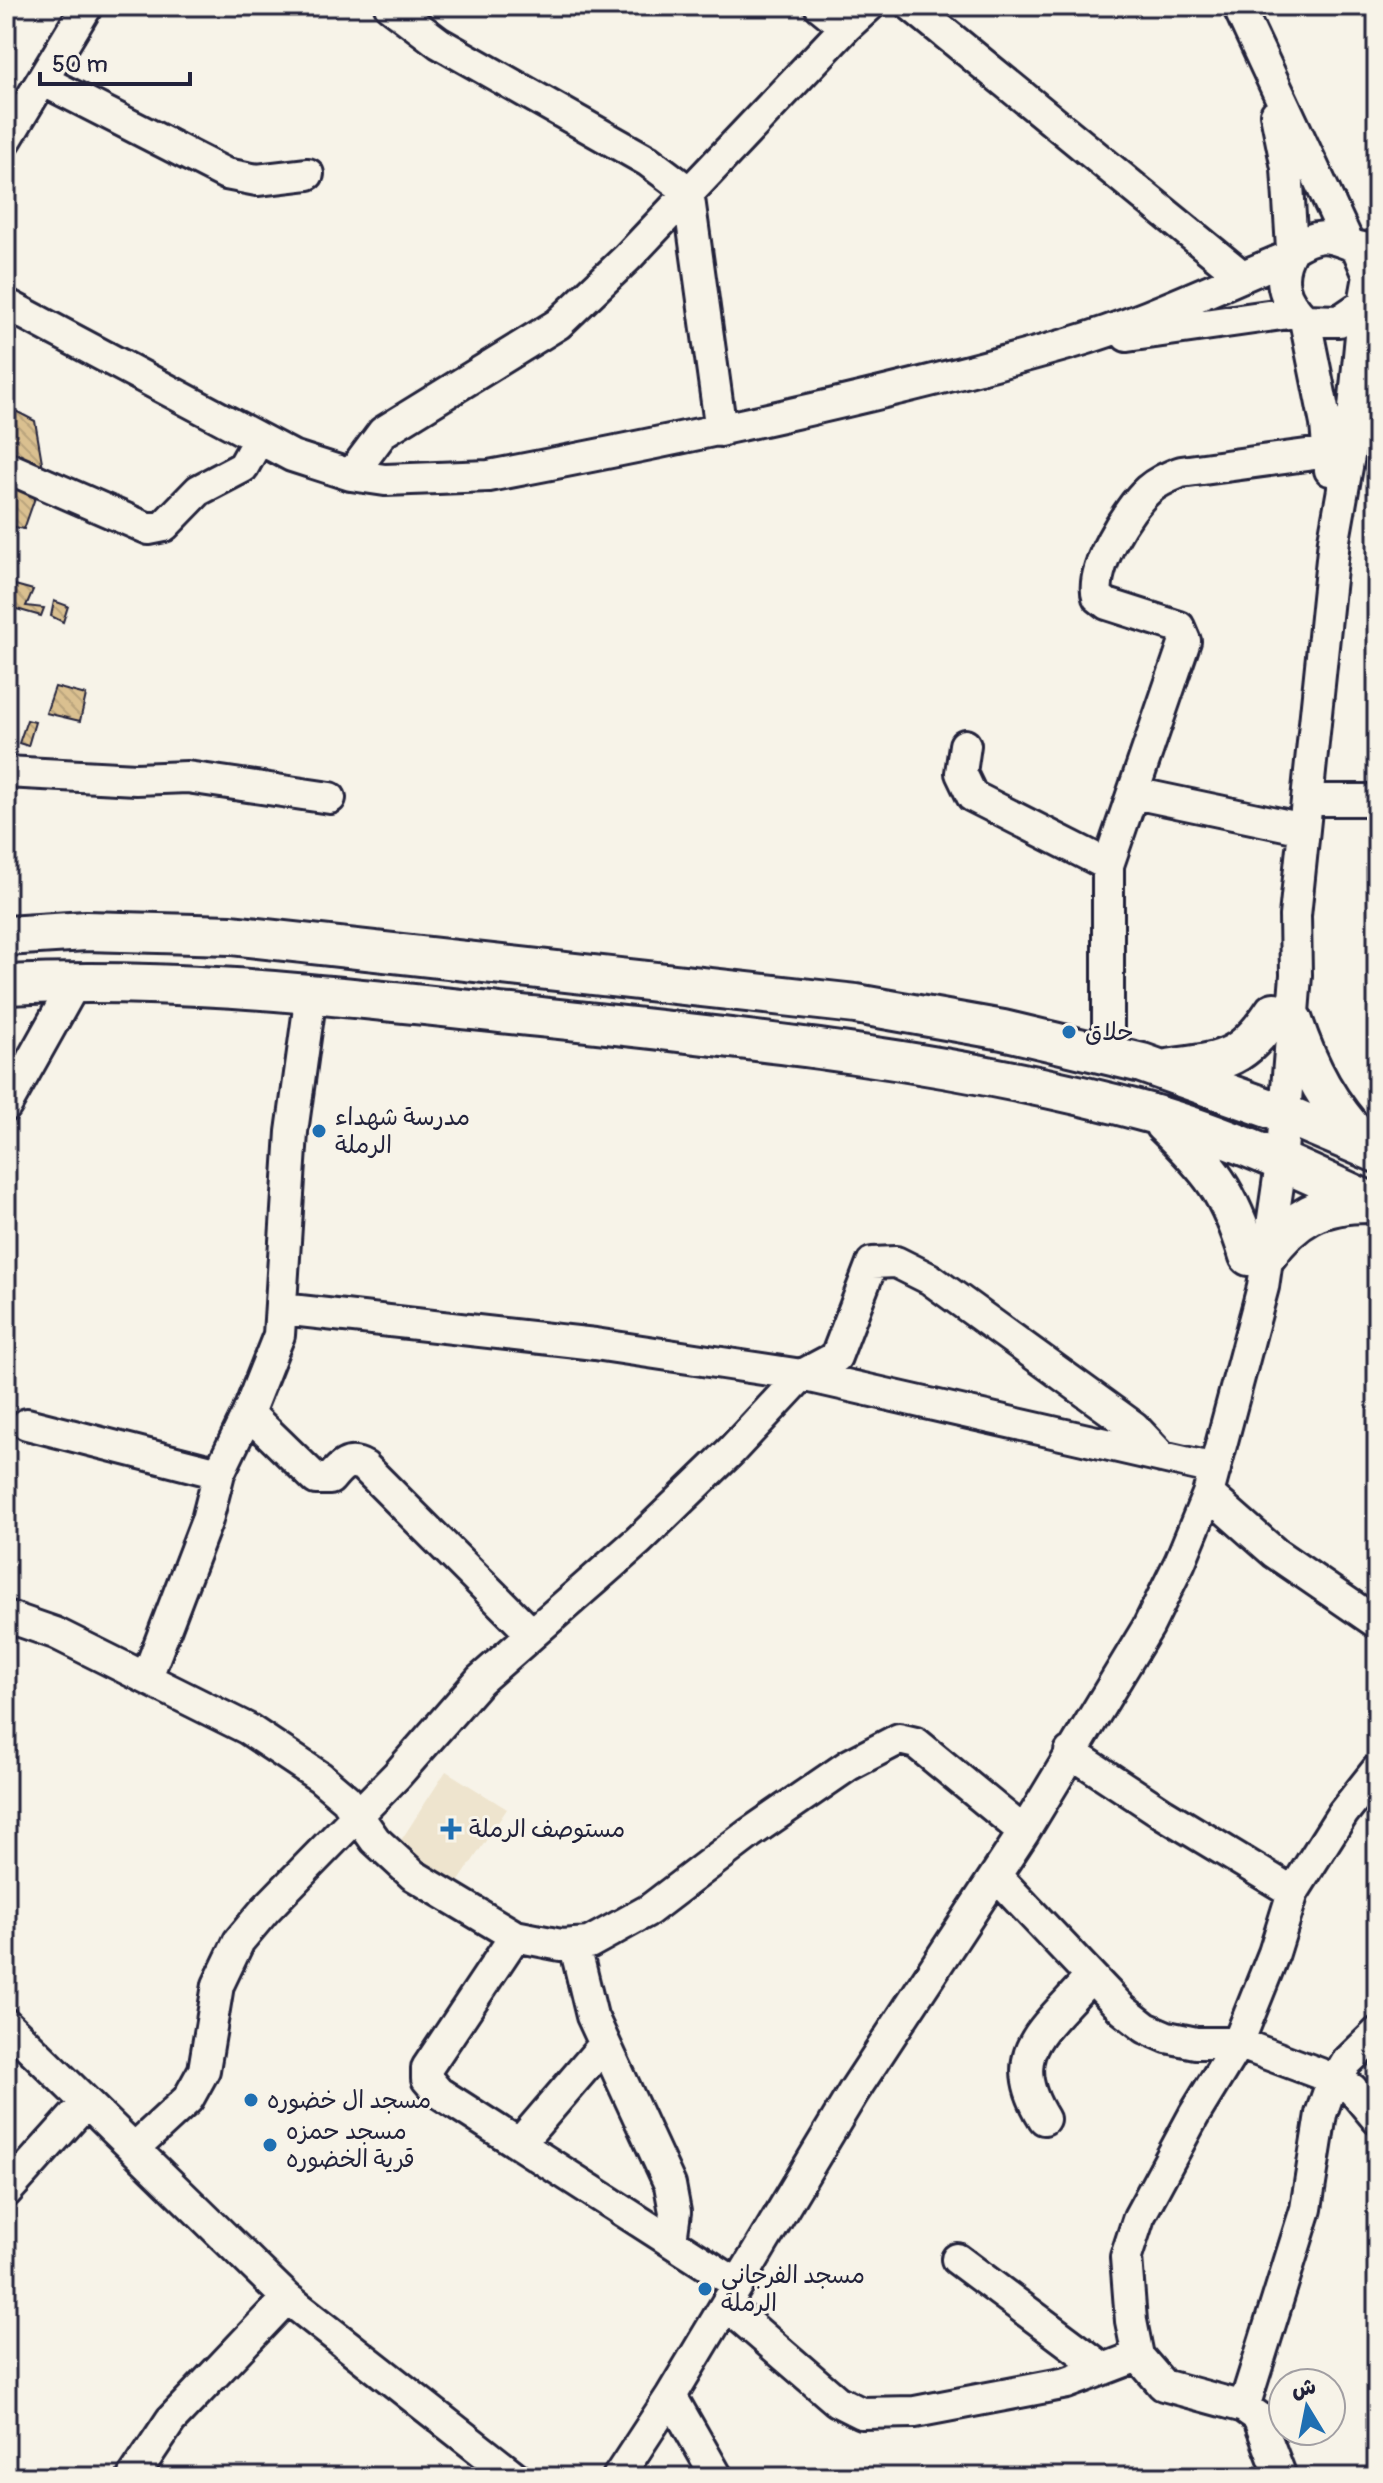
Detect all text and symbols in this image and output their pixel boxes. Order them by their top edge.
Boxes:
scale bar [40,36,190,86]
text: 50 m [52,50,108,79]
place label: حلاق [1085,1018,1134,1047]
marker: حلاق [1060,1023,1078,1041]
place label: مدرسة شهداء الرملة [335,1103,470,1160]
marker: مدرسة شهداء الرملة [310,1122,328,1140]
place label: مستوصف الرملة [469,1815,625,1844]
marker: مستوصف الرملة [440,1818,462,1840]
place label: مسجد ال خضوره [267,2086,431,2115]
marker: مسجد ال خضوره [242,2091,260,2109]
place label: مسجد حمزه قرية الخضوره [286,2117,415,2174]
marker: مسجد حمزه قرية الخضوره [261,2136,279,2154]
place label: مسجد الفرجاني الرمله [721,2261,865,2318]
marker: مسجد الفرجاني الرمله [696,2280,714,2298]
north arrow [1267,2367,1347,2447]
text: ش [1289,2372,1318,2404]

